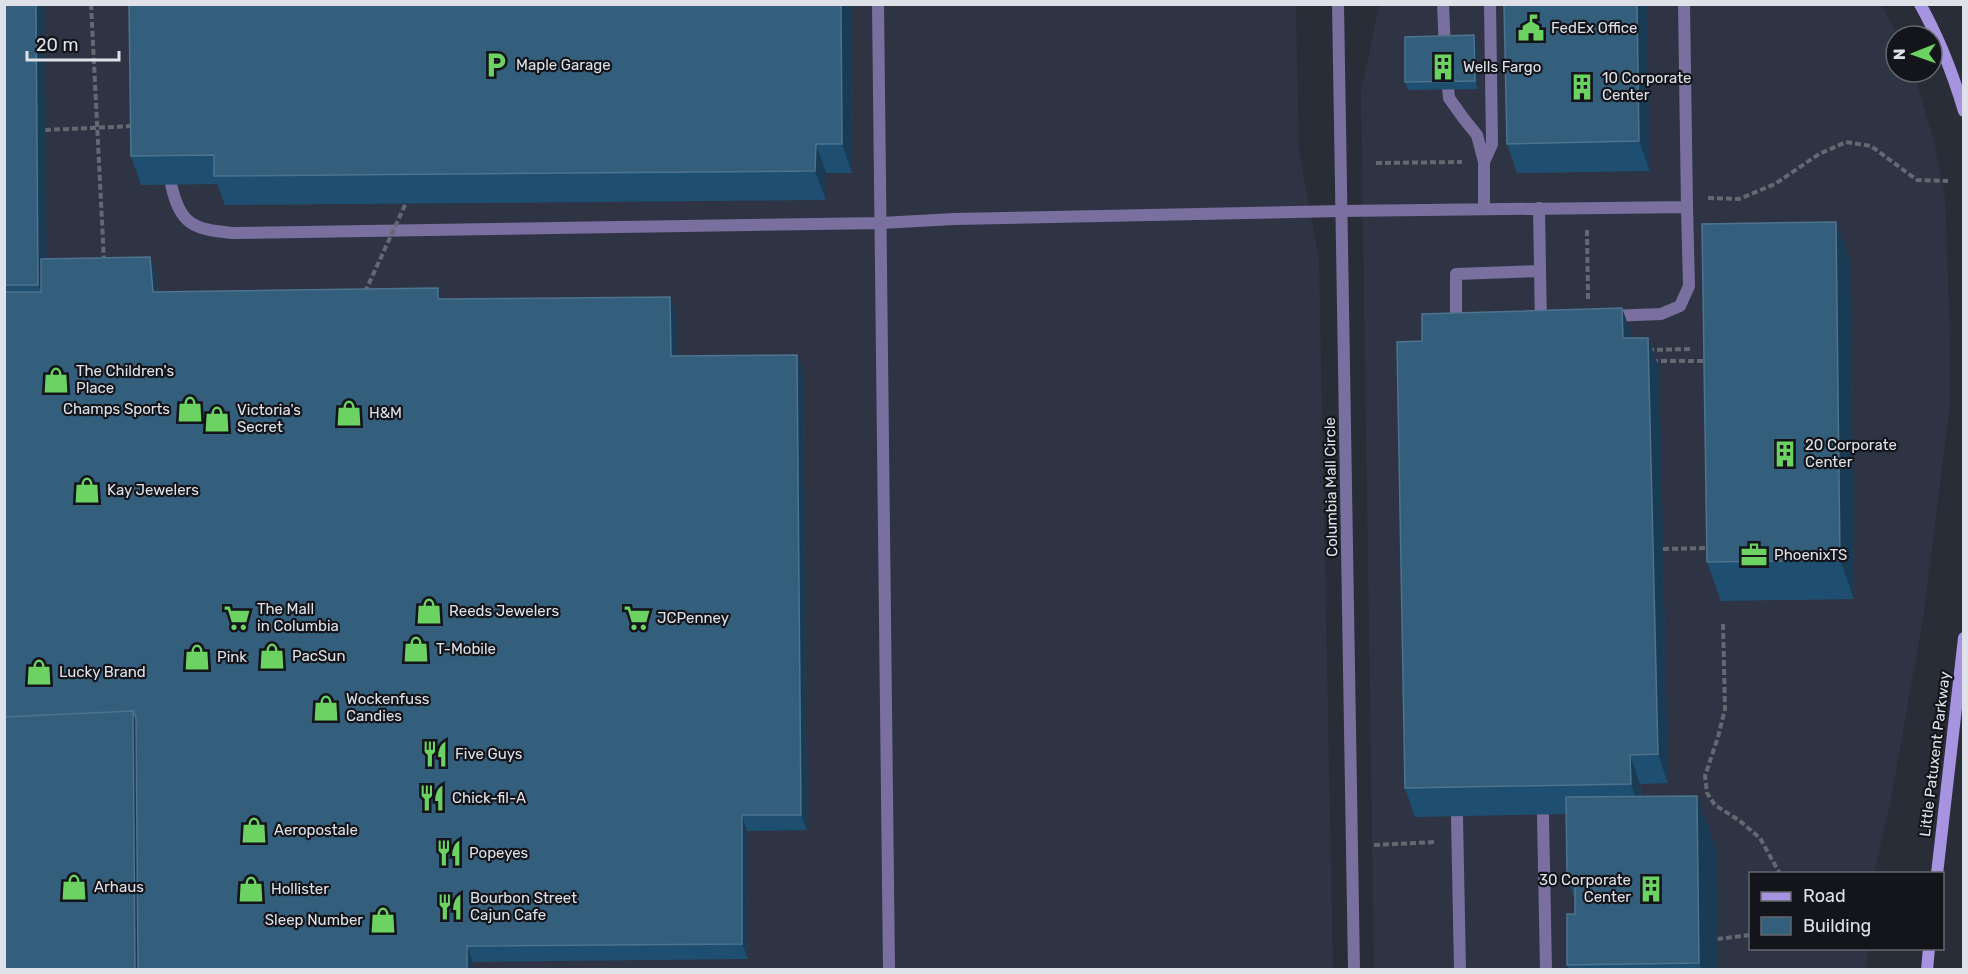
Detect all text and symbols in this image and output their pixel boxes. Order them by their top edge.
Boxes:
public building icon: FedEx Office [1516,13,1546,43]
place label: FedEx Office [1551,19,1637,37]
scale bar [27,24,118,62]
north arrow [1884,24,1944,84]
text: 20 m [36,34,78,56]
text: N [1890,48,1909,60]
parking icon: Maple Garage [481,50,511,80]
building icon: Wells Fargo [1428,52,1458,82]
place label: Maple Garage [516,56,611,74]
place label: Wells Fargo [1463,58,1541,76]
place label: 10 Corporate Center [1602,69,1692,104]
building icon: 10 Corporate Center [1567,72,1597,102]
place label: The Children's Place [76,362,174,397]
shop icon: The Children's Place [41,365,71,395]
shop icon: Champs Sports [175,394,205,424]
shop icon: H&M [334,398,364,428]
place label: Champs Sports [63,400,170,418]
place label: Victoria's Secret [237,401,301,436]
shop icon: Victoria's Secret [202,404,232,434]
place label: H&M [369,404,402,422]
street label: Columbia Mall Circle [1321,417,1341,557]
place label: 20 Corporate Center [1805,436,1897,471]
building icon: 20 Corporate Center [1770,439,1800,469]
shop icon: Kay Jewelers [72,475,102,505]
place label: Kay Jewelers [107,481,199,499]
office icon: PhoenixTS [1739,540,1769,570]
place label: PhoenixTS [1774,546,1847,564]
shop icon: Reeds Jewelers [414,596,444,626]
place label: The Mall in Columbia [257,600,339,635]
place label: Reeds Jewelers [449,602,559,620]
supermarket icon: The Mall in Columbia [222,603,252,633]
supermarket icon: JCPenney [622,603,652,633]
place label: JCPenney [657,609,729,627]
shop icon: T-Mobile [401,634,431,664]
place label: T-Mobile [436,640,496,658]
shop icon: PacSun [257,641,287,671]
shop icon: Pink [182,642,212,672]
place label: PacSun [292,647,346,665]
place label: Pink [217,648,247,666]
shop icon: Lucky Brand [24,657,54,687]
place label: Lucky Brand [59,663,146,681]
street label: Little Patuxent Parkway [1916,670,1954,838]
place label: Wockenfuss Candies [346,690,430,725]
shop icon: Wockenfuss Candies [311,693,341,723]
restaurant icon: Five Guys [420,739,450,769]
place label: Five Guys [455,745,523,763]
restaurant icon: Chick-fil-A [417,783,447,813]
place label: Chick-fil-A [452,789,526,807]
shop icon: Aeropostale [239,815,269,845]
place label: Aeropostale [274,821,358,839]
restaurant icon: Popeyes [434,838,464,868]
place label: Popeyes [469,844,529,862]
place label: 30 Corporate Center [1539,871,1631,906]
shop icon: Arhaus [59,872,89,902]
legend [1749,872,1944,950]
shop icon: Hollister [236,874,266,904]
building icon: 30 Corporate Center [1636,874,1666,904]
place label: Arhaus [94,878,144,896]
place label: Hollister [271,880,329,898]
text: Road [1803,885,1846,907]
place label: Bourbon Street Cajun Cafe [470,889,577,924]
restaurant icon: Bourbon Street Cajun Cafe [435,892,465,922]
shop icon: Sleep Number [368,905,398,935]
place label: Sleep Number [265,911,363,929]
text: Building [1803,915,1871,937]

